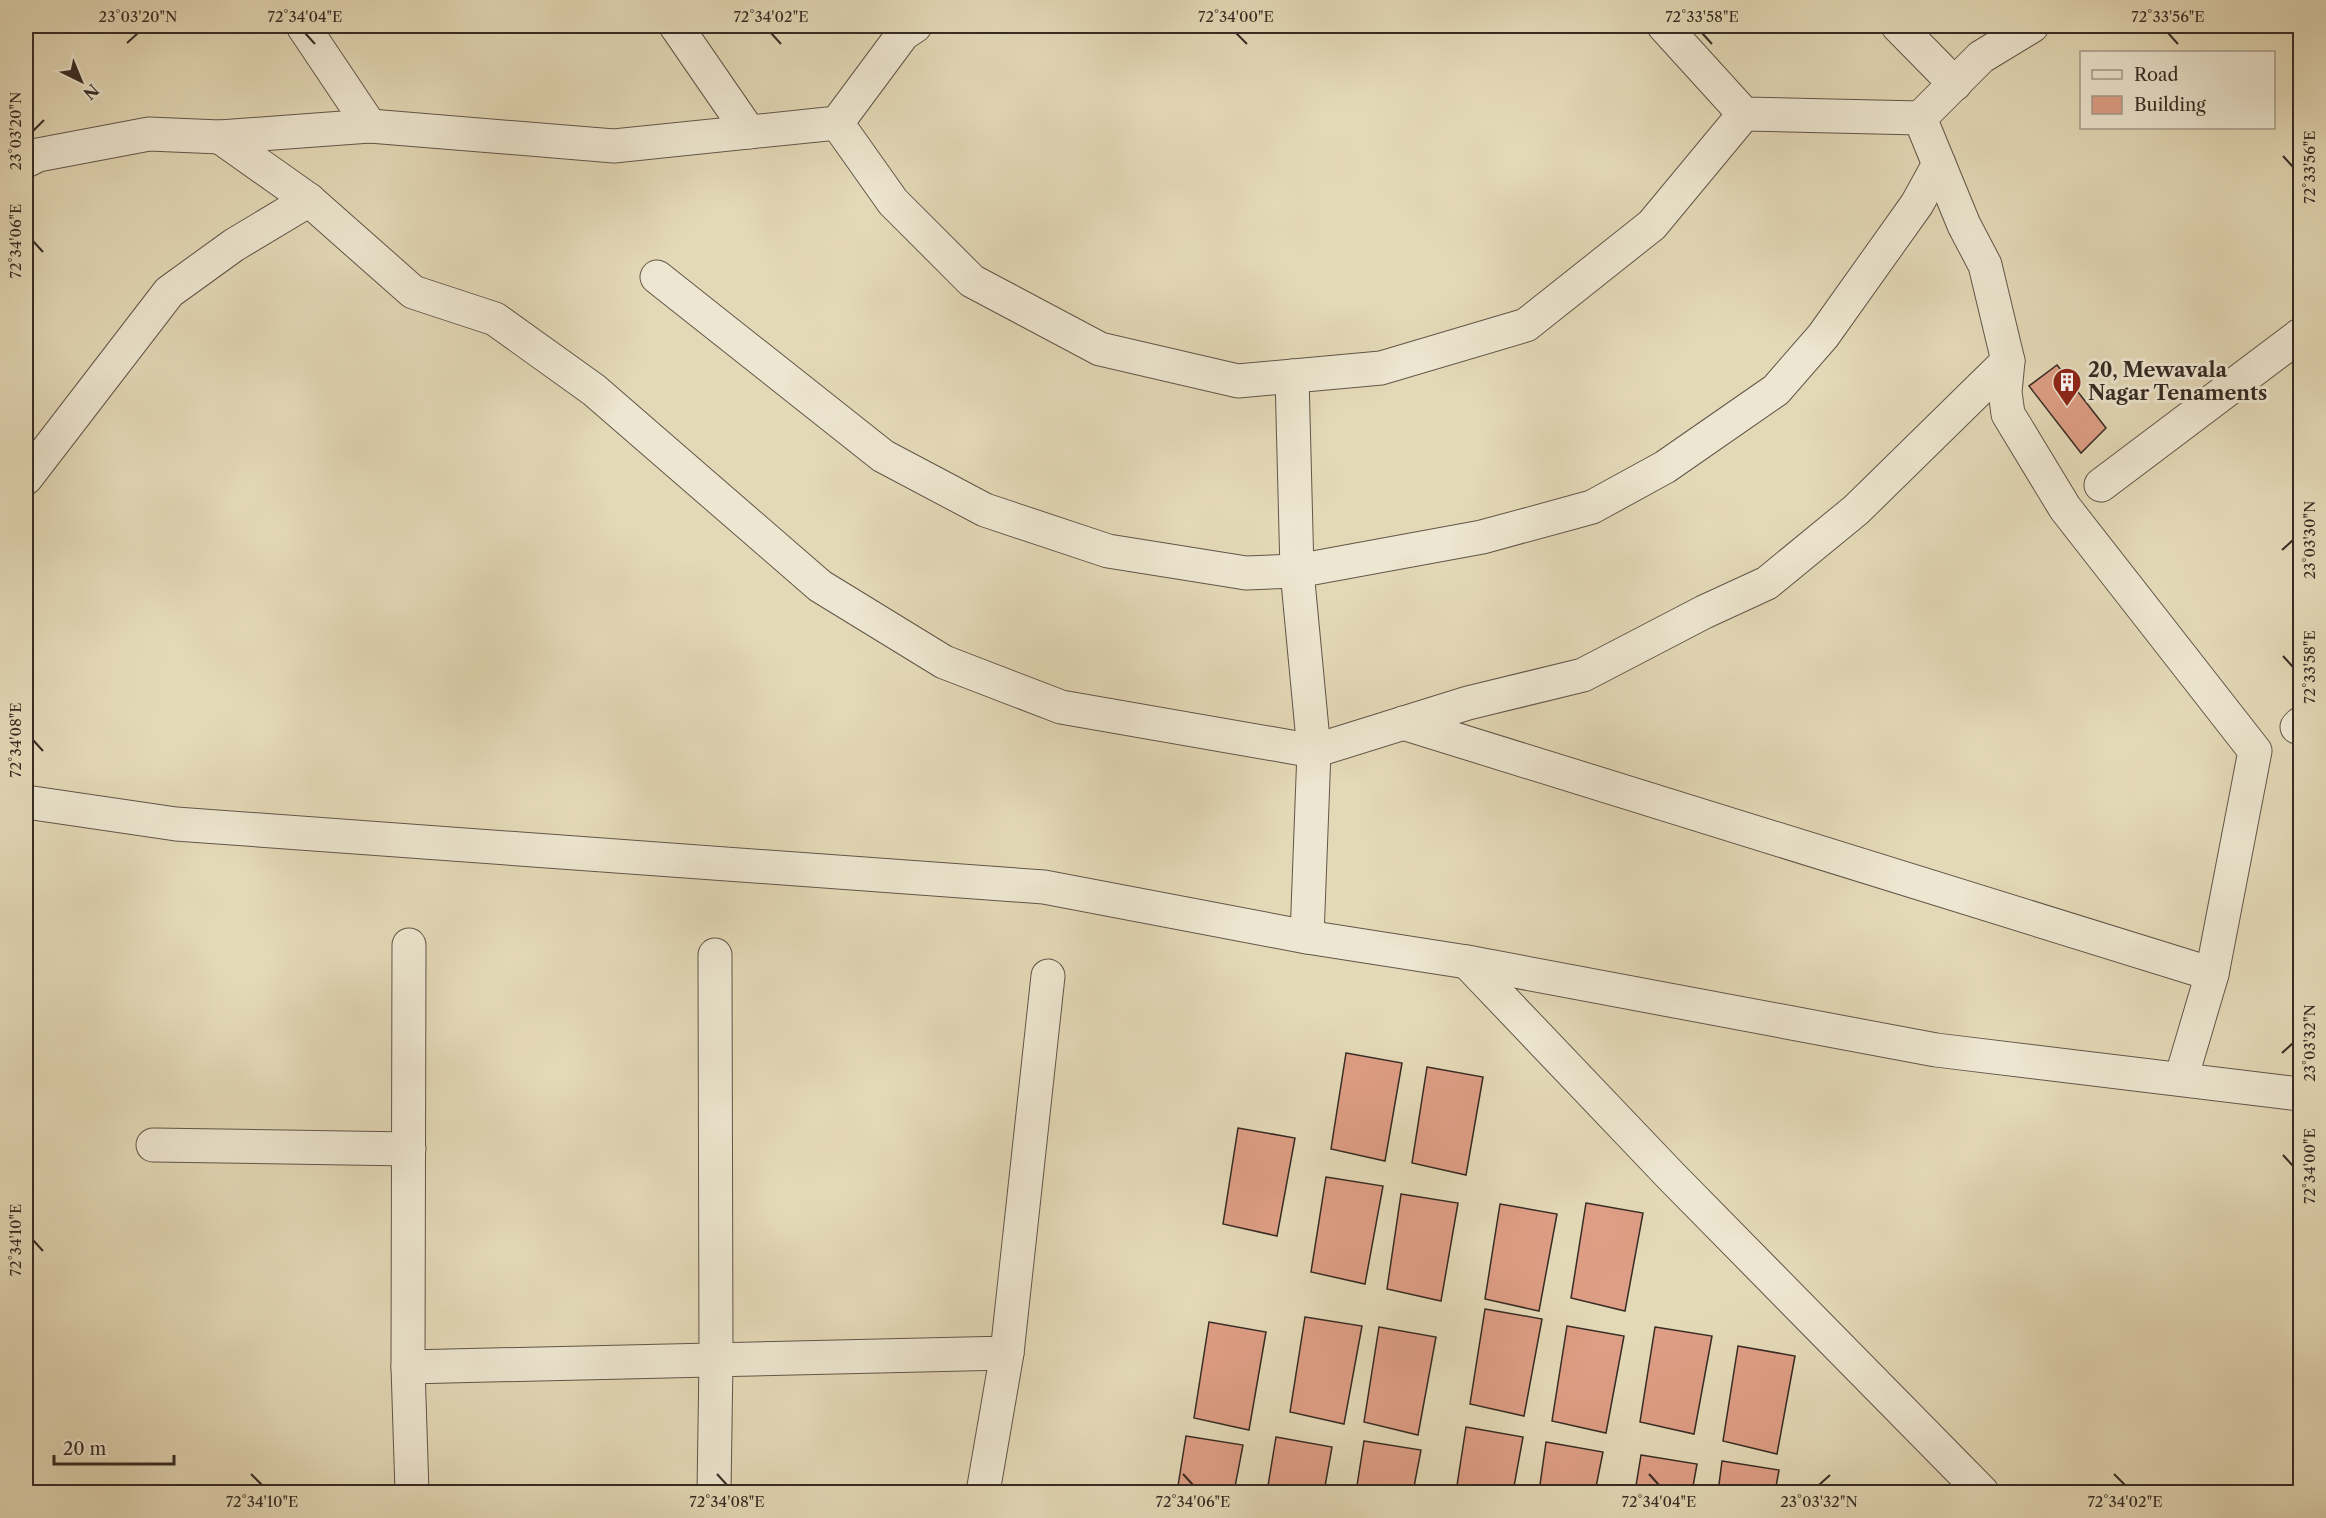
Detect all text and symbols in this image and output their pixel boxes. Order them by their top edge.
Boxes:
text: 23°03'20"N [99,7,177,26]
text: 72°34'04"E [268,7,342,26]
text: 72°34'02"E [733,7,809,26]
text: 72°34'00"E [1198,7,1274,26]
text: 72°33'58"E [1665,7,1739,26]
text: 72°33'56"E [2131,7,2205,26]
north arrow [51,51,111,111]
legend [2080,51,2275,129]
text: Road [2134,64,2179,86]
text: N [79,80,103,104]
text: 23°03'20"N [6,92,25,170]
text: Building [2134,94,2206,116]
text: 72°33'56"E [2300,130,2319,204]
text: 72°34'06"E [6,204,25,278]
place label: 20, Mewavala Nagar Tenaments [2088,358,2267,405]
building icon: 20, Mewavala Nagar Tenaments [2051,366,2083,408]
text: 23°03'30"N [2300,501,2319,579]
text: 72°33'58"E [2300,630,2319,704]
text: 72°34'08"E [6,702,25,778]
text: 23°03'32"N [2300,1004,2319,1082]
text: 72°34'00"E [2300,1128,2319,1204]
text: 72°34'10"E [6,1204,25,1276]
scale bar [54,1428,174,1466]
text: 20 m [63,1438,107,1460]
text: 72°34'10"E [226,1492,298,1511]
text: 72°34'08"E [689,1492,765,1511]
text: 72°34'06"E [1156,1492,1230,1511]
text: 72°34'04"E [1622,1492,1696,1511]
text: 23°03'32"N [1780,1492,1858,1511]
text: 72°34'02"E [2087,1492,2163,1511]

